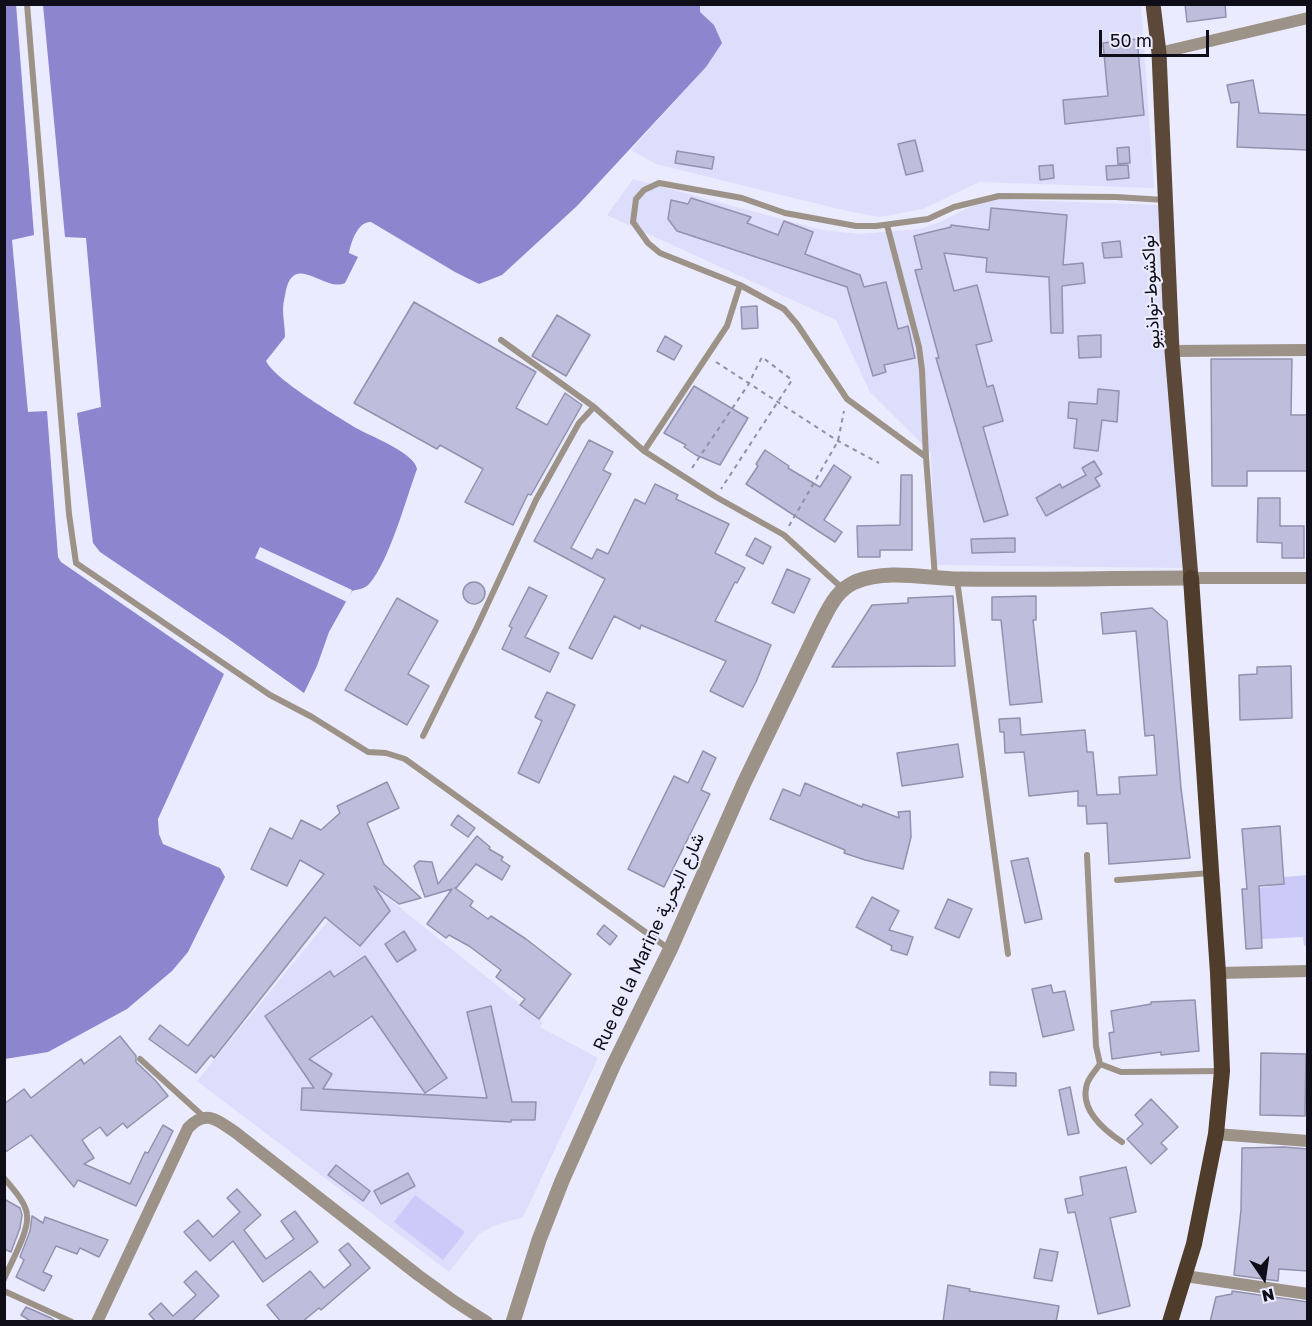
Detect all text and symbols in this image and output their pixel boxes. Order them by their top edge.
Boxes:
scale bar [1102,18,1212,56]
text: 50 m [1110,29,1152,51]
street label: نواكشوط-نواذيبو [1137,234,1165,350]
street label: Rue de la Marine شارع البحرية [589,830,709,1054]
north arrow [1234,1248,1294,1308]
text: N [1260,1284,1276,1307]

